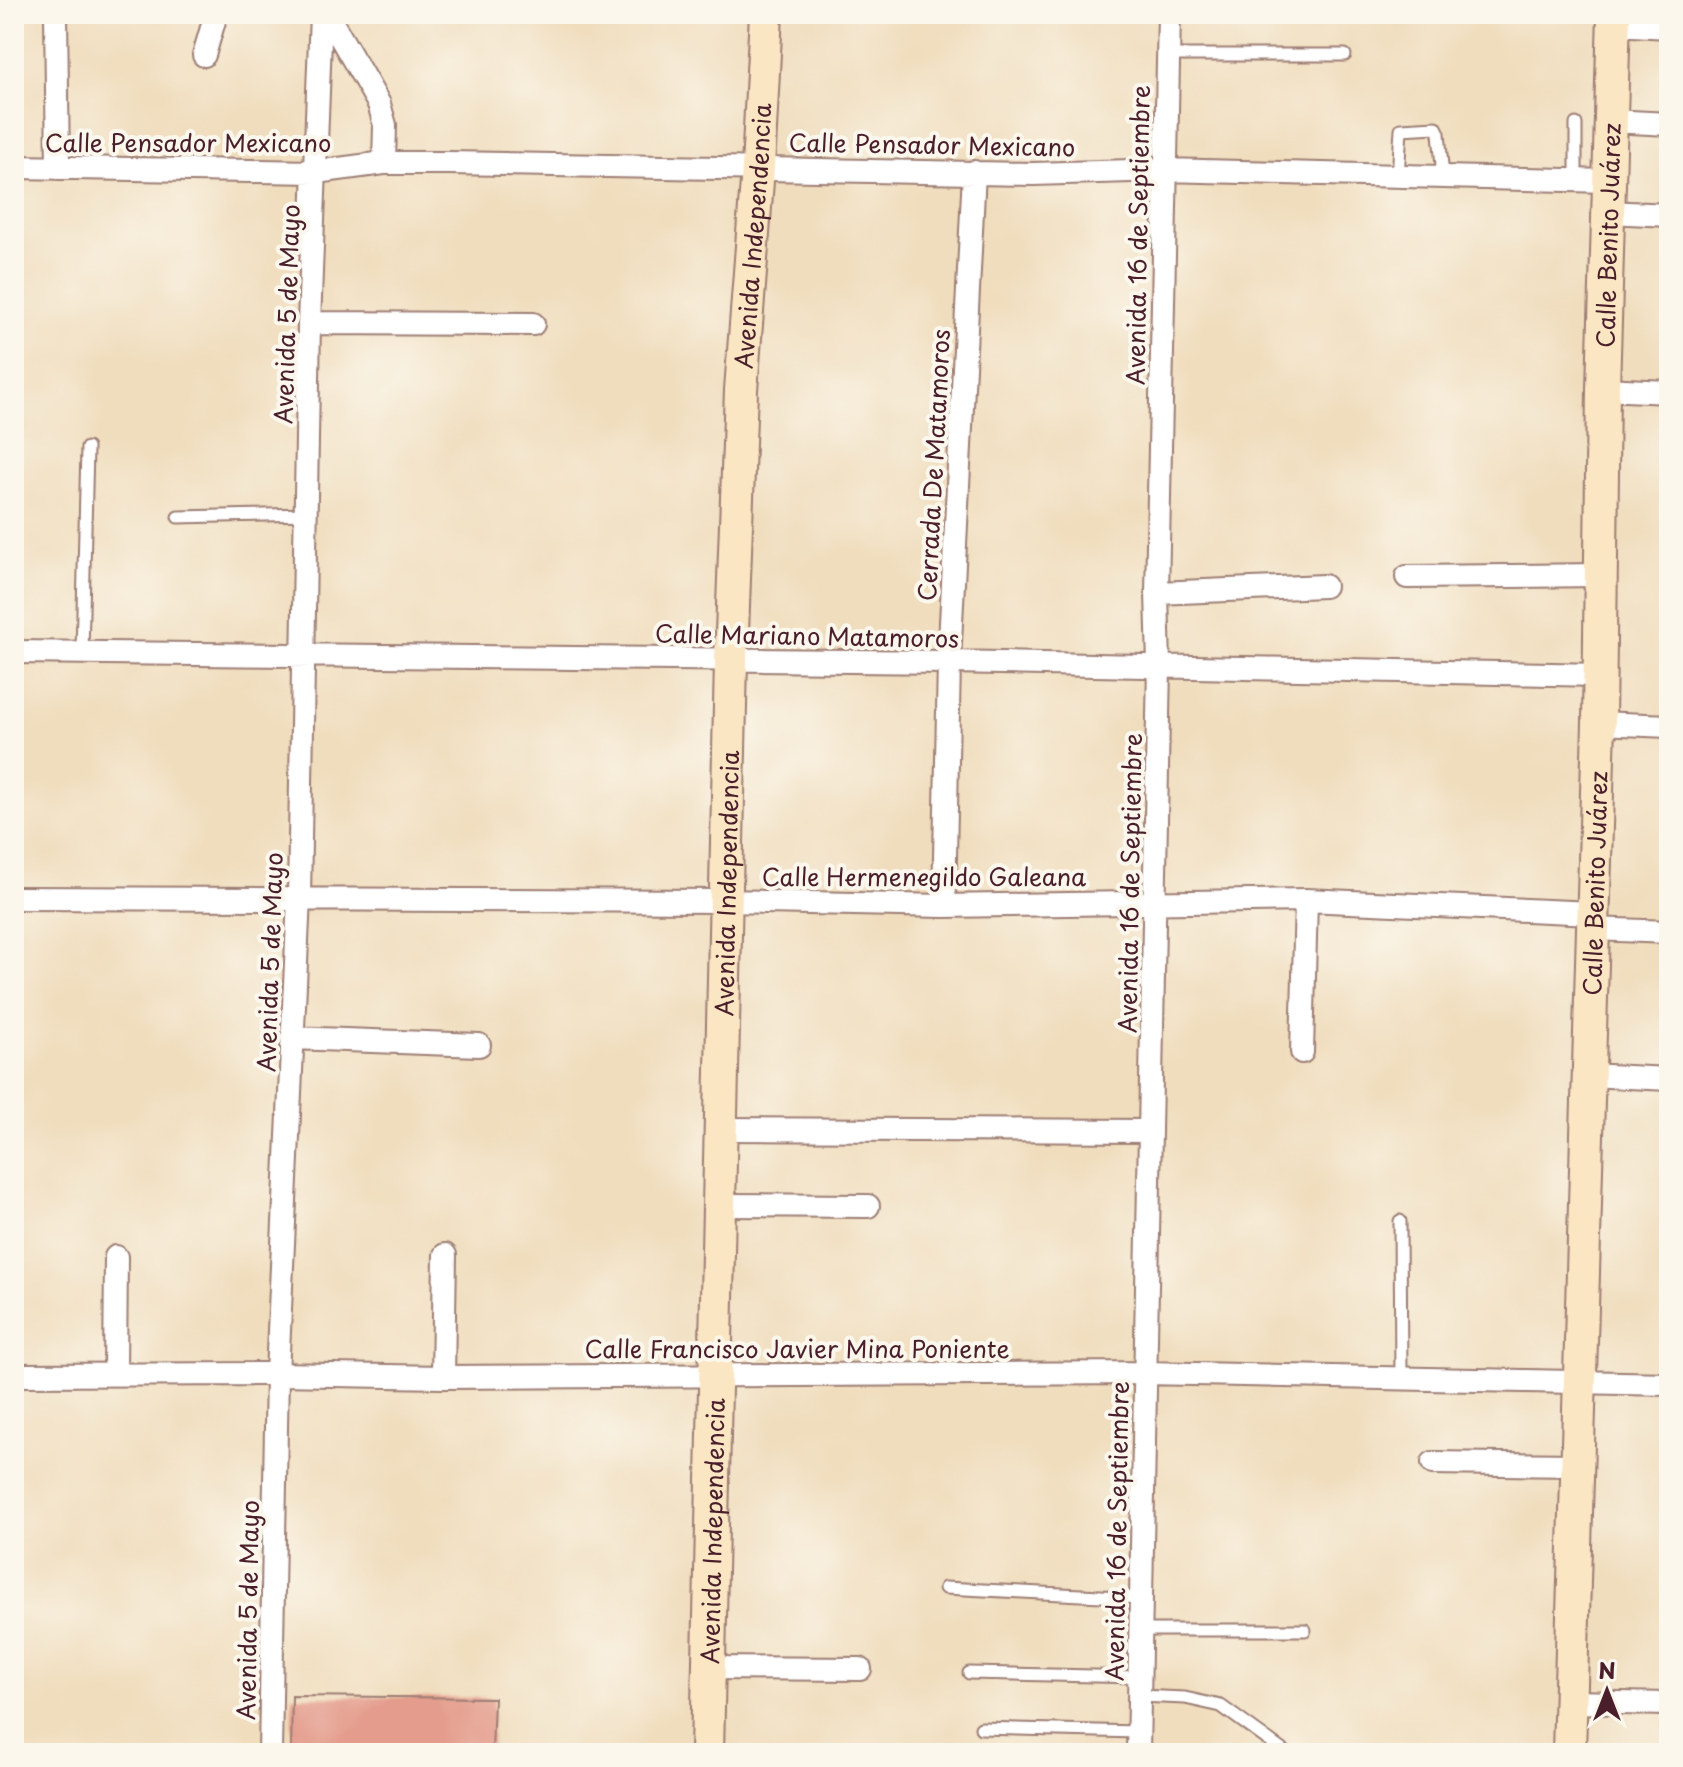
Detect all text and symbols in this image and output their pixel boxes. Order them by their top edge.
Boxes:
street label: Avenida 16 de Septiembre [1116,85,1158,385]
street label: Avenida Independencia [725,102,779,370]
street label: Calle Benito Juárez [1586,123,1629,348]
street label: Calle Pensador Mexicano [45,124,331,160]
street label: Calle Pensador Mexicano [788,124,1076,164]
street label: Avenida 5 de Mayo [264,203,308,425]
street label: Cerrada De Matamoros [908,328,958,602]
street label: Calle Mariano Matamoros [655,614,960,656]
street label: Avenida 16 de Septiembre [1108,733,1150,1033]
street label: Avenida Independencia [705,750,747,1017]
street label: Calle Benito Juárez [1573,770,1616,996]
street label: Avenida 5 de Mayo [247,851,291,1073]
street label: Calle Hermenegildo Galeana [762,858,1086,894]
street label: Calle Francisco Javier Mina Poniente [584,1330,1010,1366]
street label: Avenida 16 de Septiembre [1095,1381,1137,1681]
street label: Avenida Independencia [691,1397,733,1664]
street label: Avenida 5 de Mayo [227,1500,267,1720]
north arrow [1567,1651,1647,1731]
text: N [1598,1653,1616,1686]

